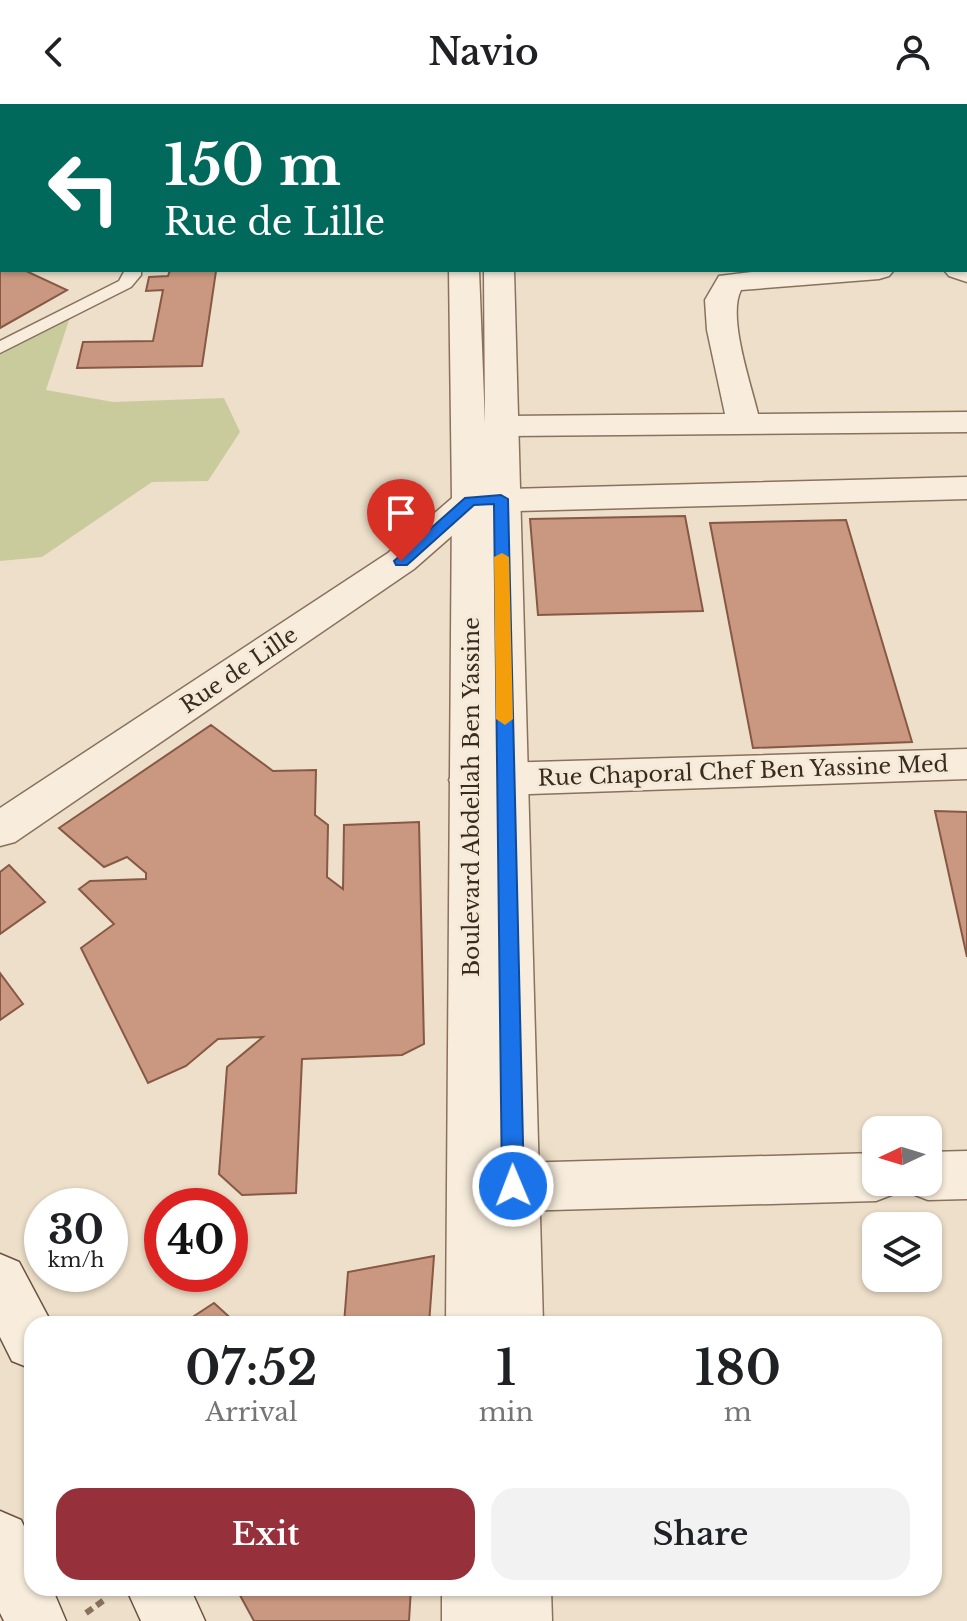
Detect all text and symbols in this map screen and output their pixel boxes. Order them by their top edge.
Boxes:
icon: back [32,30,76,74]
text: Navio [428,30,539,75]
icon: person [891,30,935,74]
text: 150 m [164,131,341,200]
icon: left [32,136,136,240]
text: Rue de Lille [164,200,385,245]
pin [367,479,435,561]
icon: arrive [379,491,423,535]
street label: Boulevard Abdellah Ben Yassine [458,617,485,977]
street label: Rue de Lille [175,621,303,719]
street label: Rue Chaporal Chef Ben Yassine Med [537,750,949,792]
north arrow [862,1116,942,1196]
map controls [862,1116,942,1292]
position arrow [471,1144,555,1228]
speed limit sign: 40 [144,1188,248,1292]
text: 30 [48,1205,104,1255]
button: layers [862,1212,942,1292]
text: km/h [48,1248,104,1272]
text: 07:52 [185,1338,318,1398]
text: 1 [495,1338,517,1398]
text: 180 [694,1338,781,1398]
text: Arrival [205,1396,297,1428]
text: min [479,1396,533,1428]
text: m [724,1396,752,1428]
button: Exit [56,1488,475,1580]
button: Share [491,1488,910,1580]

